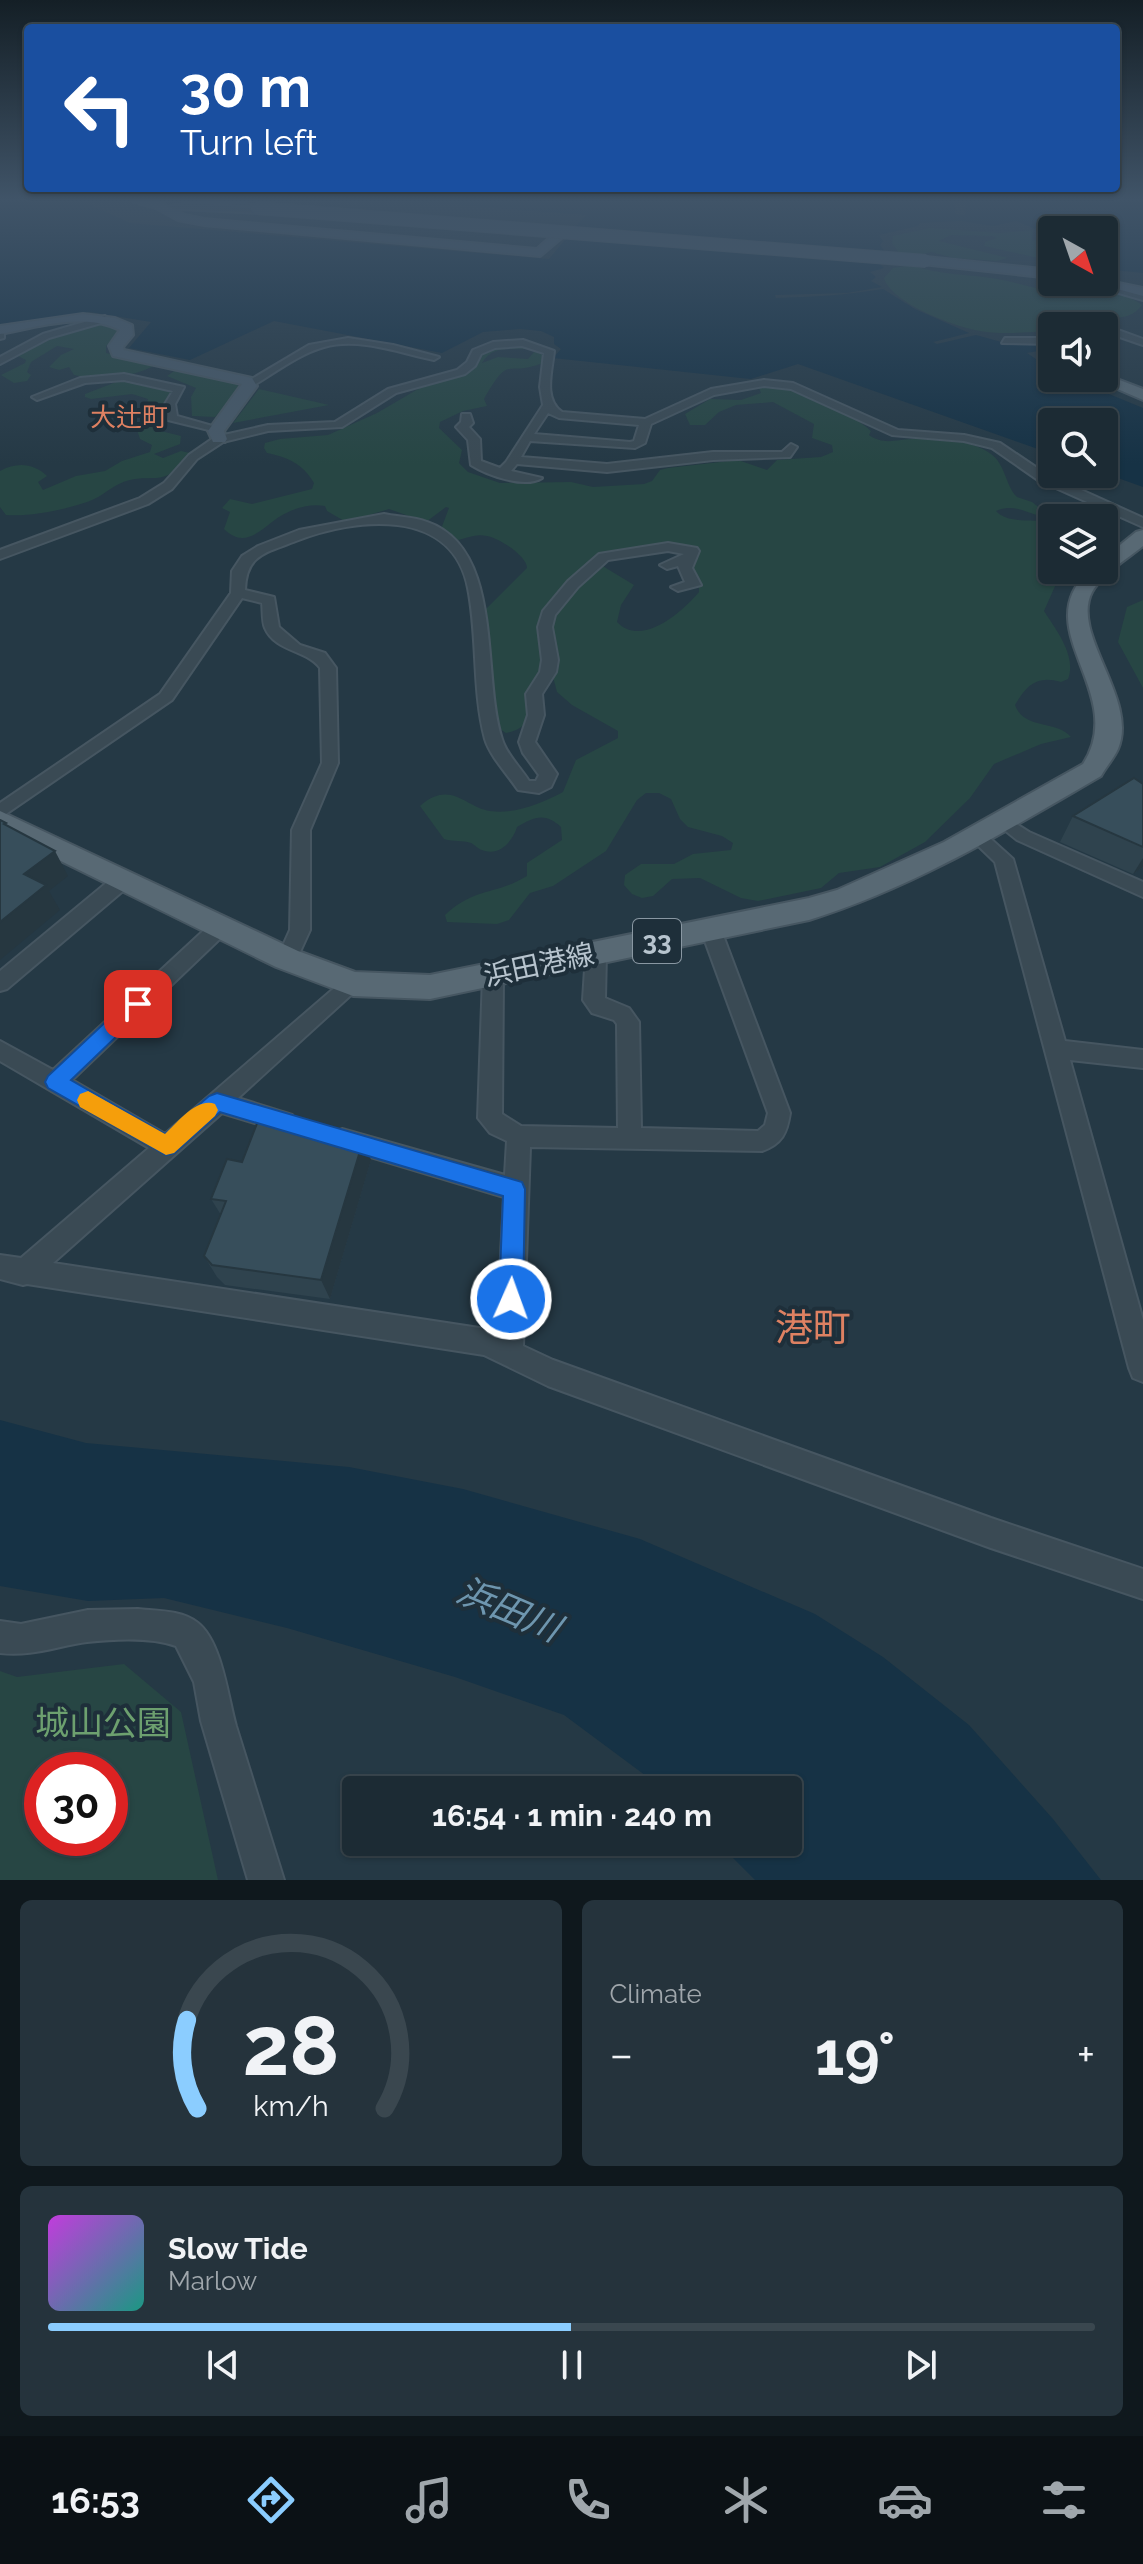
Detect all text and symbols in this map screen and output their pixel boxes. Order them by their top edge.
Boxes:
text: 30 m [180,54,311,120]
icon: left [48,56,152,160]
text: Turn left [180,121,318,163]
north arrow [1038,216,1118,296]
map controls [1038,216,1118,584]
button: sound [1038,312,1118,392]
district label: 大辻町 [90,402,168,432]
button: search [1038,408,1118,488]
button: layers [1038,504,1118,584]
road number: 33 [633,919,681,963]
street label: 浜田港線 [481,937,597,993]
pin [104,970,172,1038]
icon: arrive [116,982,160,1026]
position arrow [469,1257,553,1341]
district label: 港町 [775,1305,851,1350]
water label: 浜田川 [451,1569,571,1651]
park label: 城山公園 [35,1703,171,1743]
speed limit sign: 30 [24,1752,128,1856]
text: 16:54 · 1 min · 240 m [432,1798,712,1833]
text: Climate [610,1979,702,2009]
text: 28 [242,1997,339,2094]
text: 19° [815,2019,895,2089]
text: − [610,2029,633,2080]
text: + [1077,2029,1095,2080]
text: km/h [253,2089,328,2123]
text: Slow Tide [168,2231,308,2266]
text: Marlow [168,2266,257,2296]
icon: previous [201,2343,245,2387]
icon: pause [550,2343,594,2387]
icon: next [899,2343,943,2387]
icon: directions [243,2472,299,2528]
icon: music [401,2472,457,2528]
icon: phone [560,2472,616,2528]
icon: climate [718,2472,774,2528]
icon: car [877,2472,933,2528]
icon: filters [1036,2472,1092,2528]
text: 16:53 [51,2479,140,2521]

